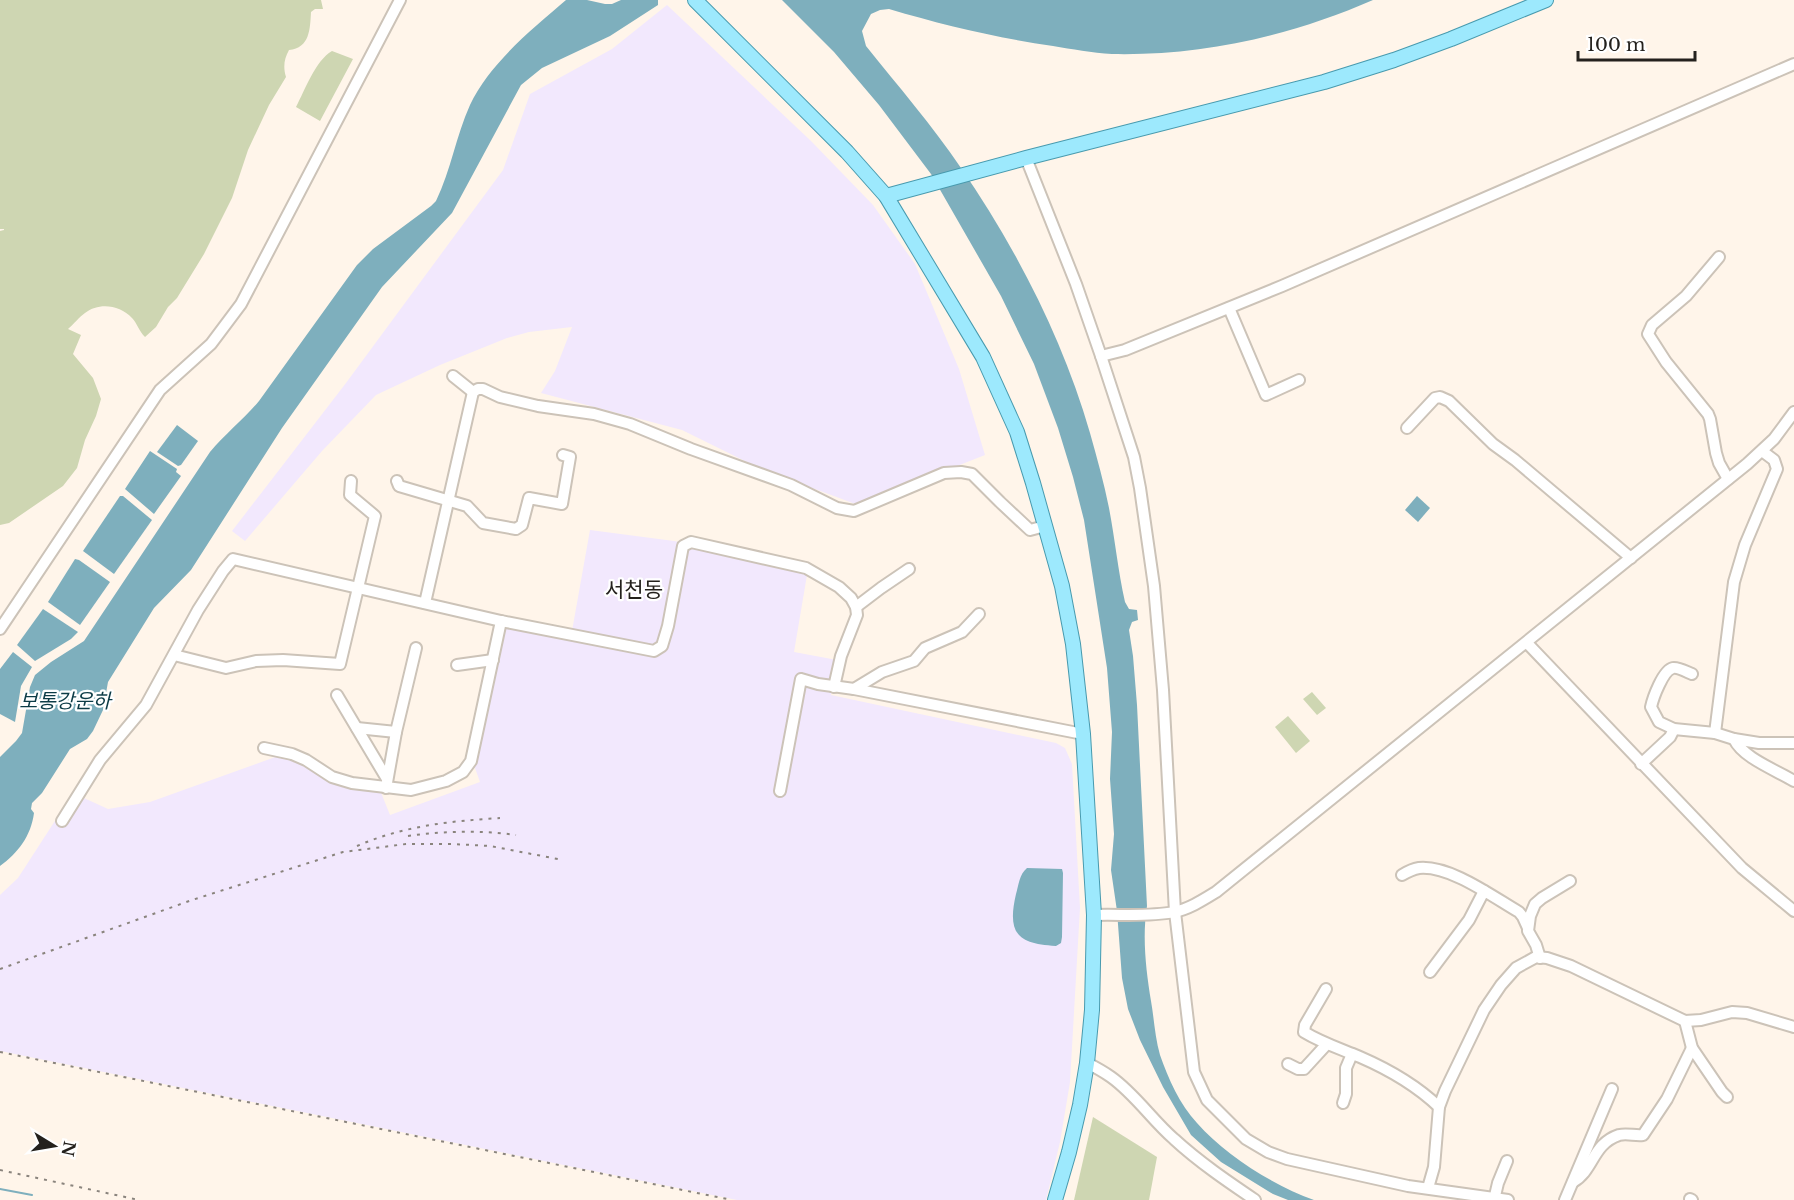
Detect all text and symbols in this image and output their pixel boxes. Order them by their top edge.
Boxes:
scale bar [1578,24,1695,62]
text: 100 m [1587,34,1645,56]
district label: 서천동 [605,577,663,603]
water label: 보통강운하 [19,689,114,713]
north arrow [24,1116,84,1176]
text: N [57,1140,80,1158]

